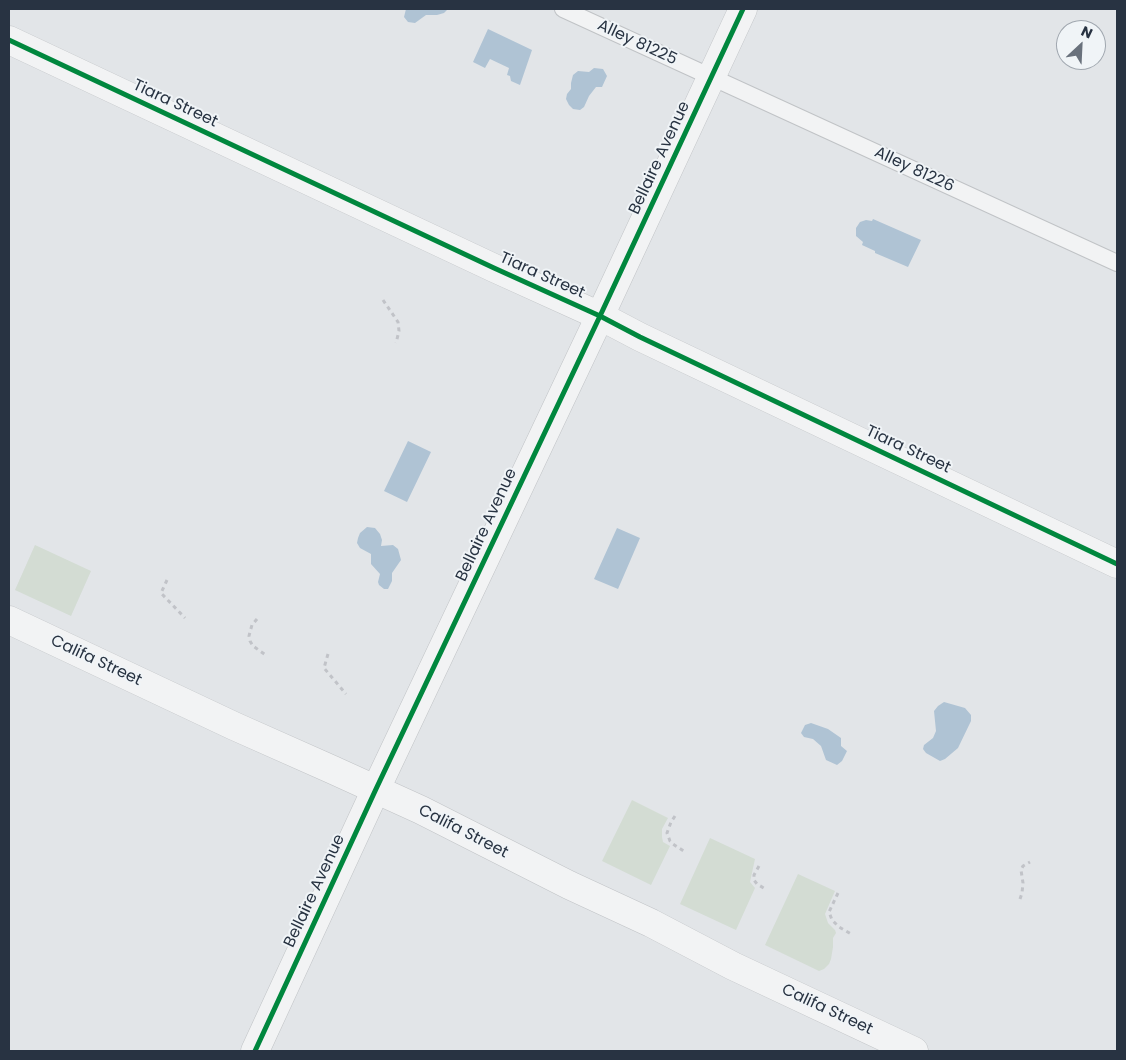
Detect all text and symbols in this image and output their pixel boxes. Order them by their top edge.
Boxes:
street label: Alley 81225 [594,16,680,70]
north arrow [1056,20,1106,70]
text: N [1078,21,1096,44]
street label: Tiara Street [130,76,220,132]
street label: Bellaire Avenue [625,98,695,218]
street label: Alley 81226 [871,143,957,197]
street label: Tiara Street [496,249,588,303]
street label: Tiara Street [863,422,953,478]
street label: Bellaire Avenue [452,465,522,585]
street label: Califa Street [47,632,145,690]
street label: Califa Street [415,801,511,863]
street label: Bellaire Avenue [280,831,350,951]
street label: Califa Street [778,981,876,1039]

